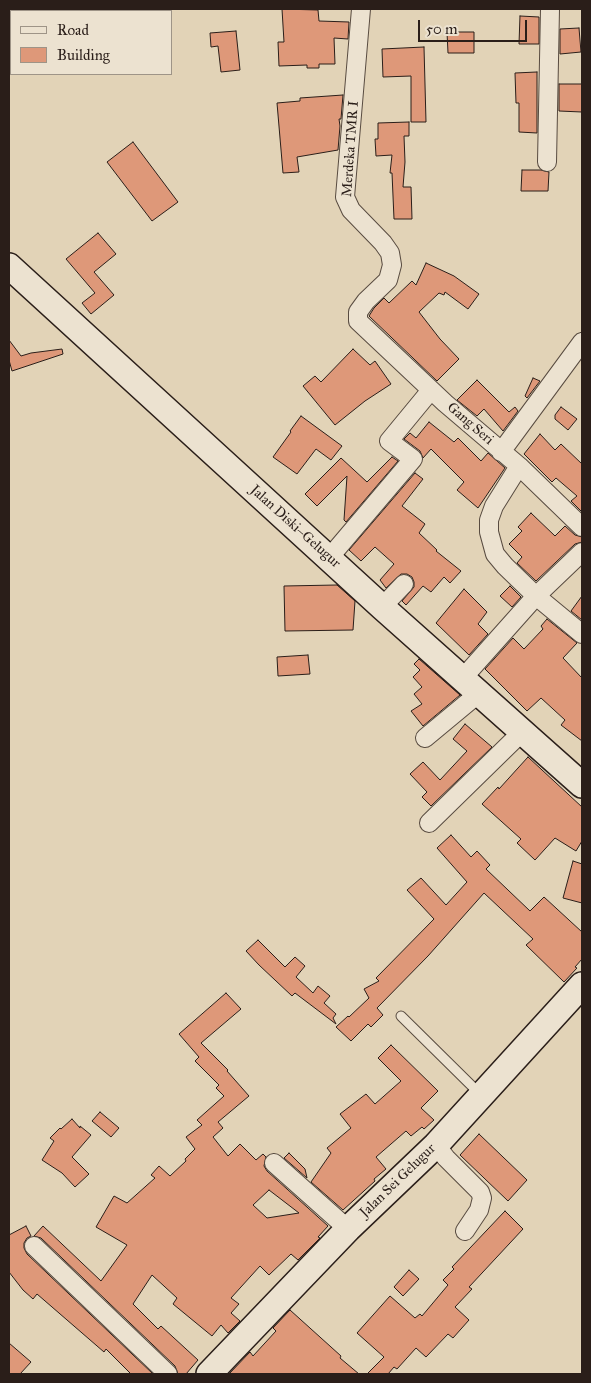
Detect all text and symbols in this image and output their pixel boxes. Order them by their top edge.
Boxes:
legend [10,10,172,75]
scale bar [421,10,530,42]
text: 50 m [426,20,458,38]
text: Road [57,21,89,39]
text: Building [57,46,110,64]
street label: Merdeka TMR I [339,100,363,198]
street label: Gang Seri [443,399,497,449]
street label: Jalan Diski–Gelugur [246,482,344,572]
street label: Jalan Sei Gelugur [357,1141,439,1221]

